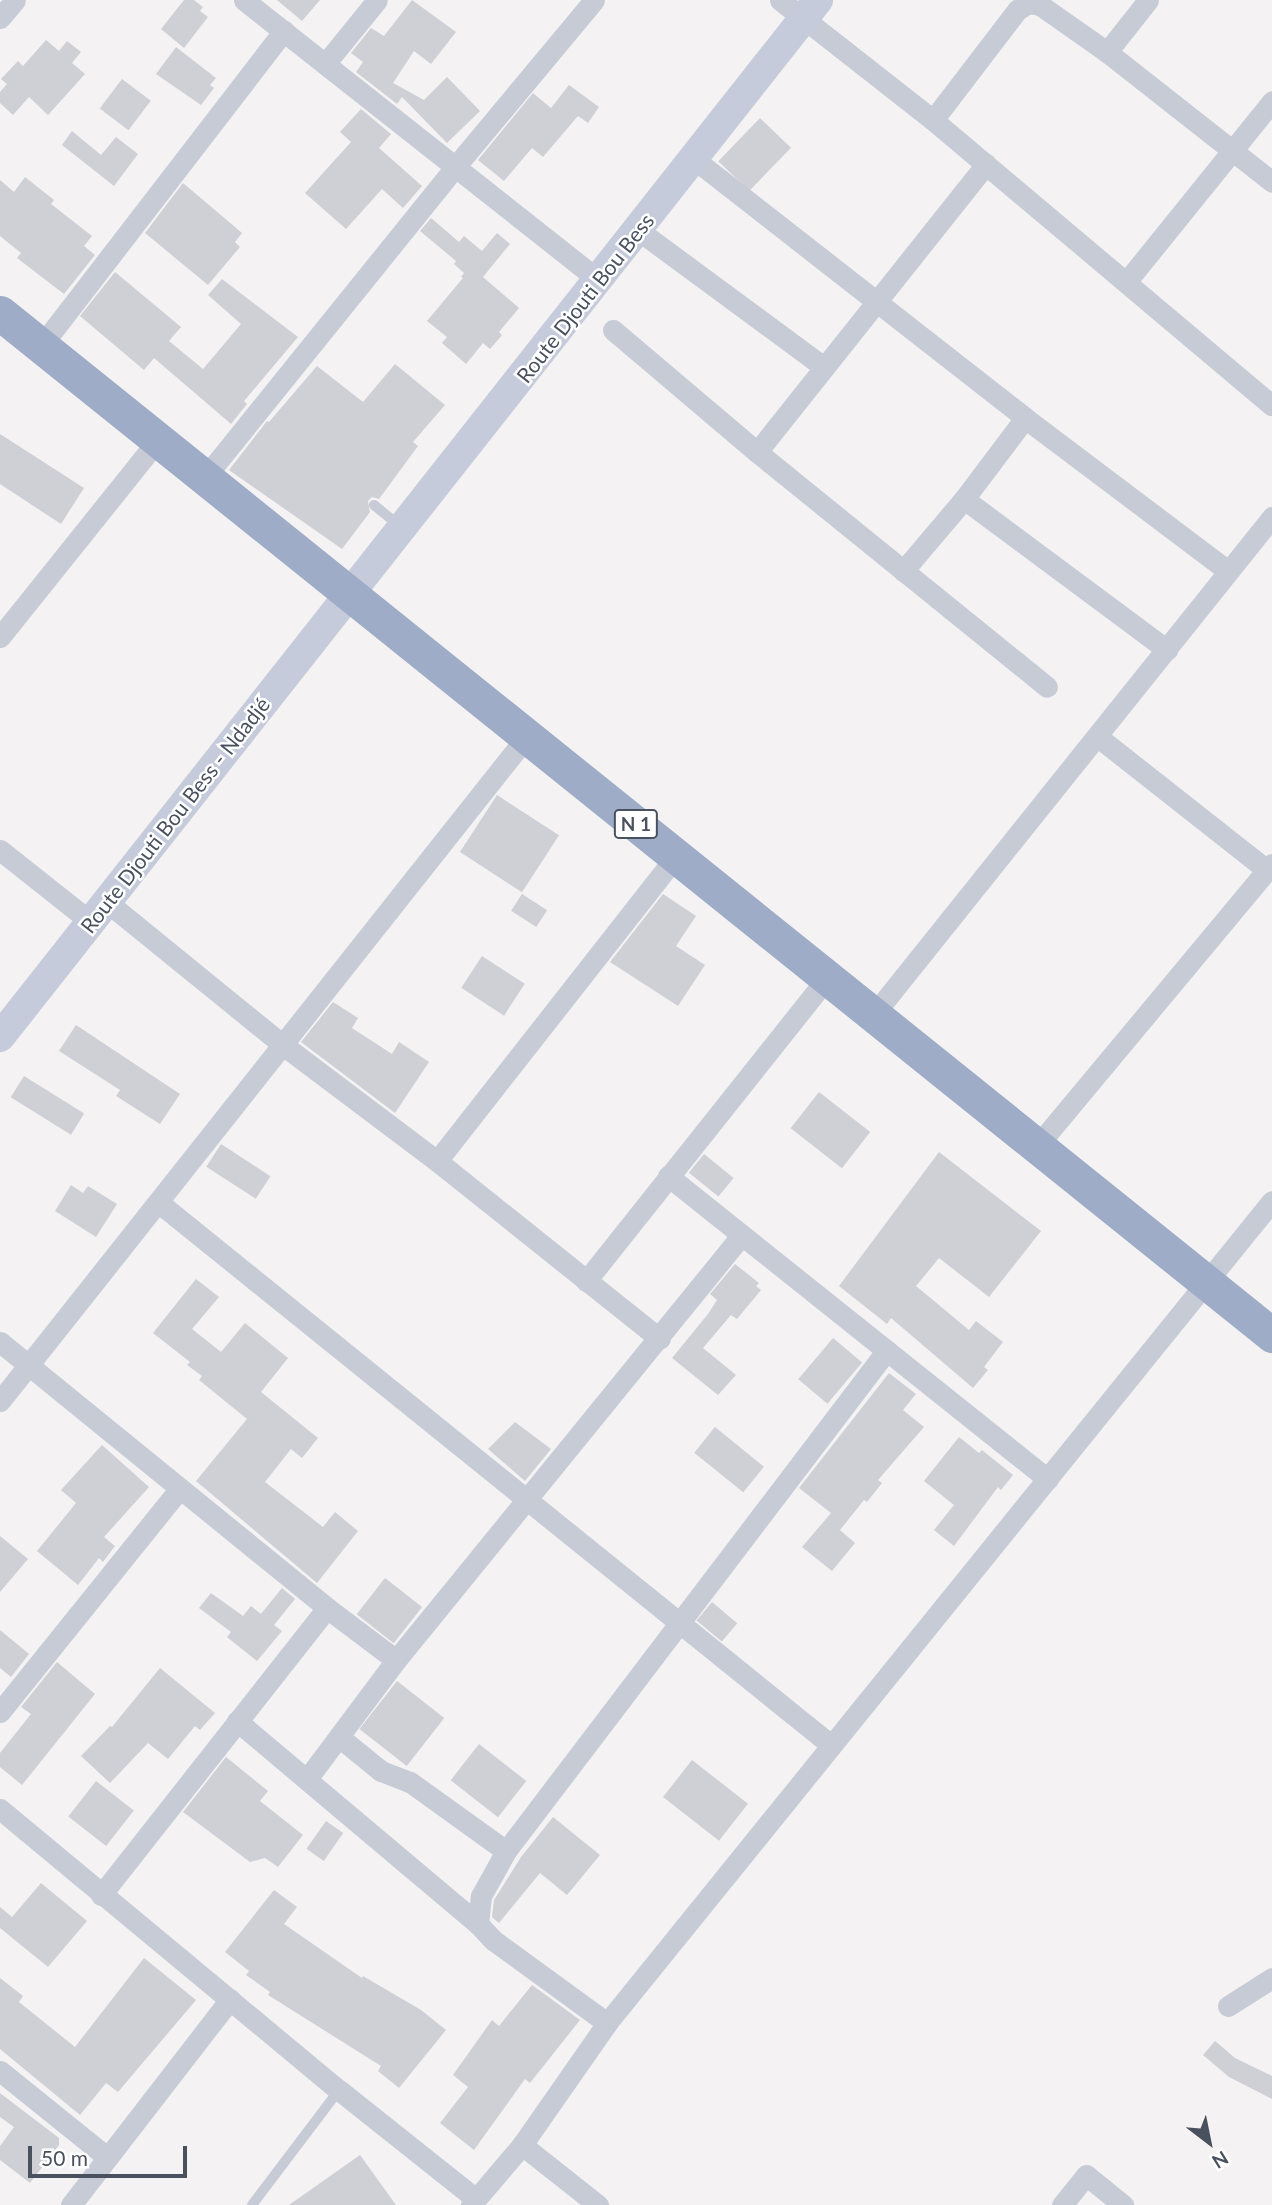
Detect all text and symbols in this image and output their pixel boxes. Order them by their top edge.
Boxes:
street label: Route Djouti Bou Bess [511,208,659,388]
street label: Route Djouti Bou Bess - Ndadjé [75,692,275,938]
road number: N 1 [613,808,659,839]
north arrow [1174,2107,1244,2177]
scale bar [32,2132,191,2176]
text: 50 m [41,2145,88,2170]
text: N [1208,2147,1233,2174]

